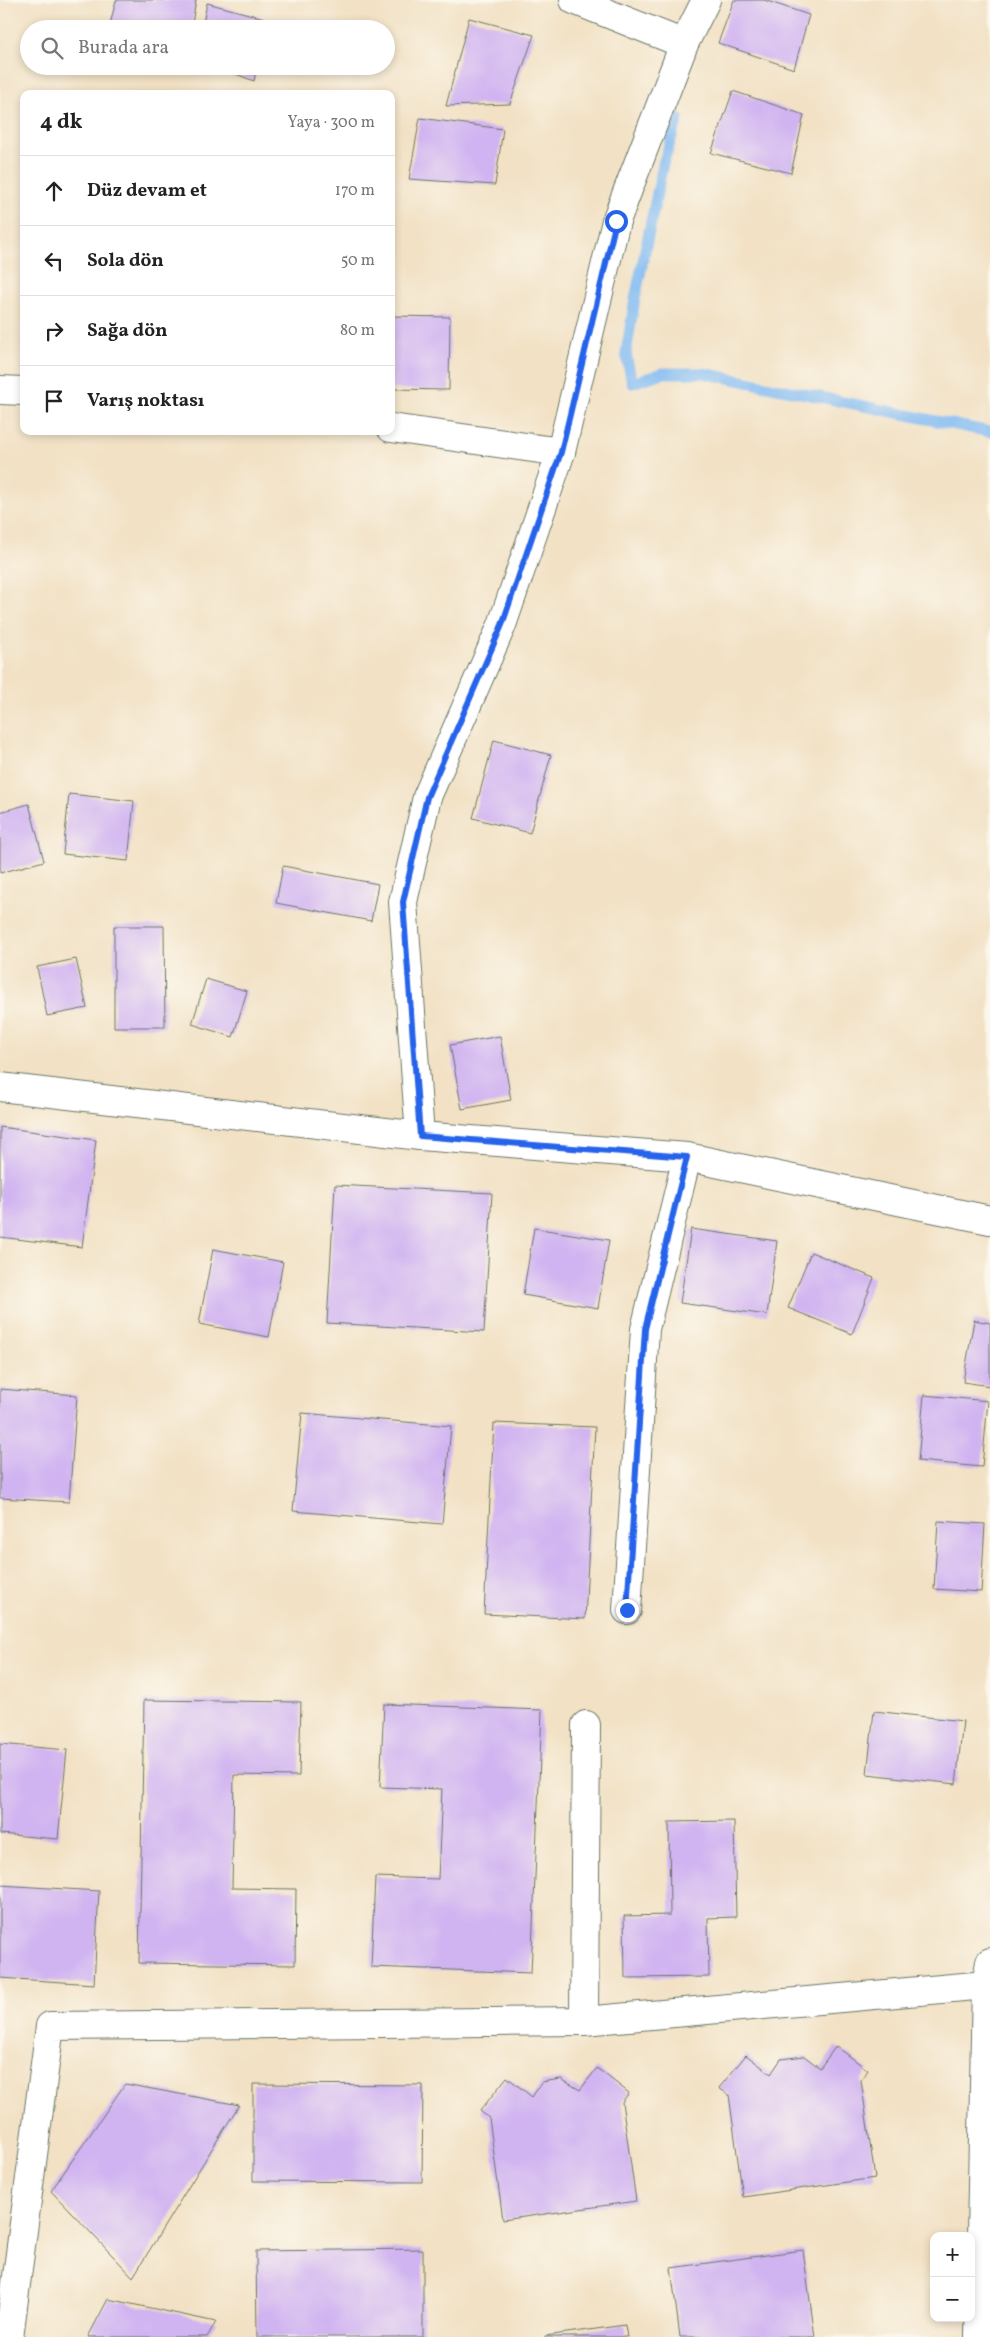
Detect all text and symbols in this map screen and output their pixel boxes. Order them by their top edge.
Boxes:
search box [20,20,395,75]
icon: search [38,34,66,62]
text: Burada ara [78,35,169,61]
text: 4 dk [40,108,82,137]
text: Yaya · 300 m [288,112,375,134]
icon: ahead [40,177,68,205]
text: Düz devam et [87,178,207,204]
text: 170 m [335,180,375,202]
route start [605,210,628,233]
icon: left [40,247,68,275]
text: Sola dön [87,248,164,274]
text: 50 m [341,250,375,272]
icon: right [40,317,68,345]
text: Sağa dön [87,318,167,344]
text: 80 m [340,320,375,342]
icon: arrive [40,387,68,415]
text: Varış noktası [87,388,204,414]
route end [616,1599,639,1622]
map controls [930,2232,975,2322]
button: + [930,2232,975,2277]
button: − [930,2277,975,2322]

